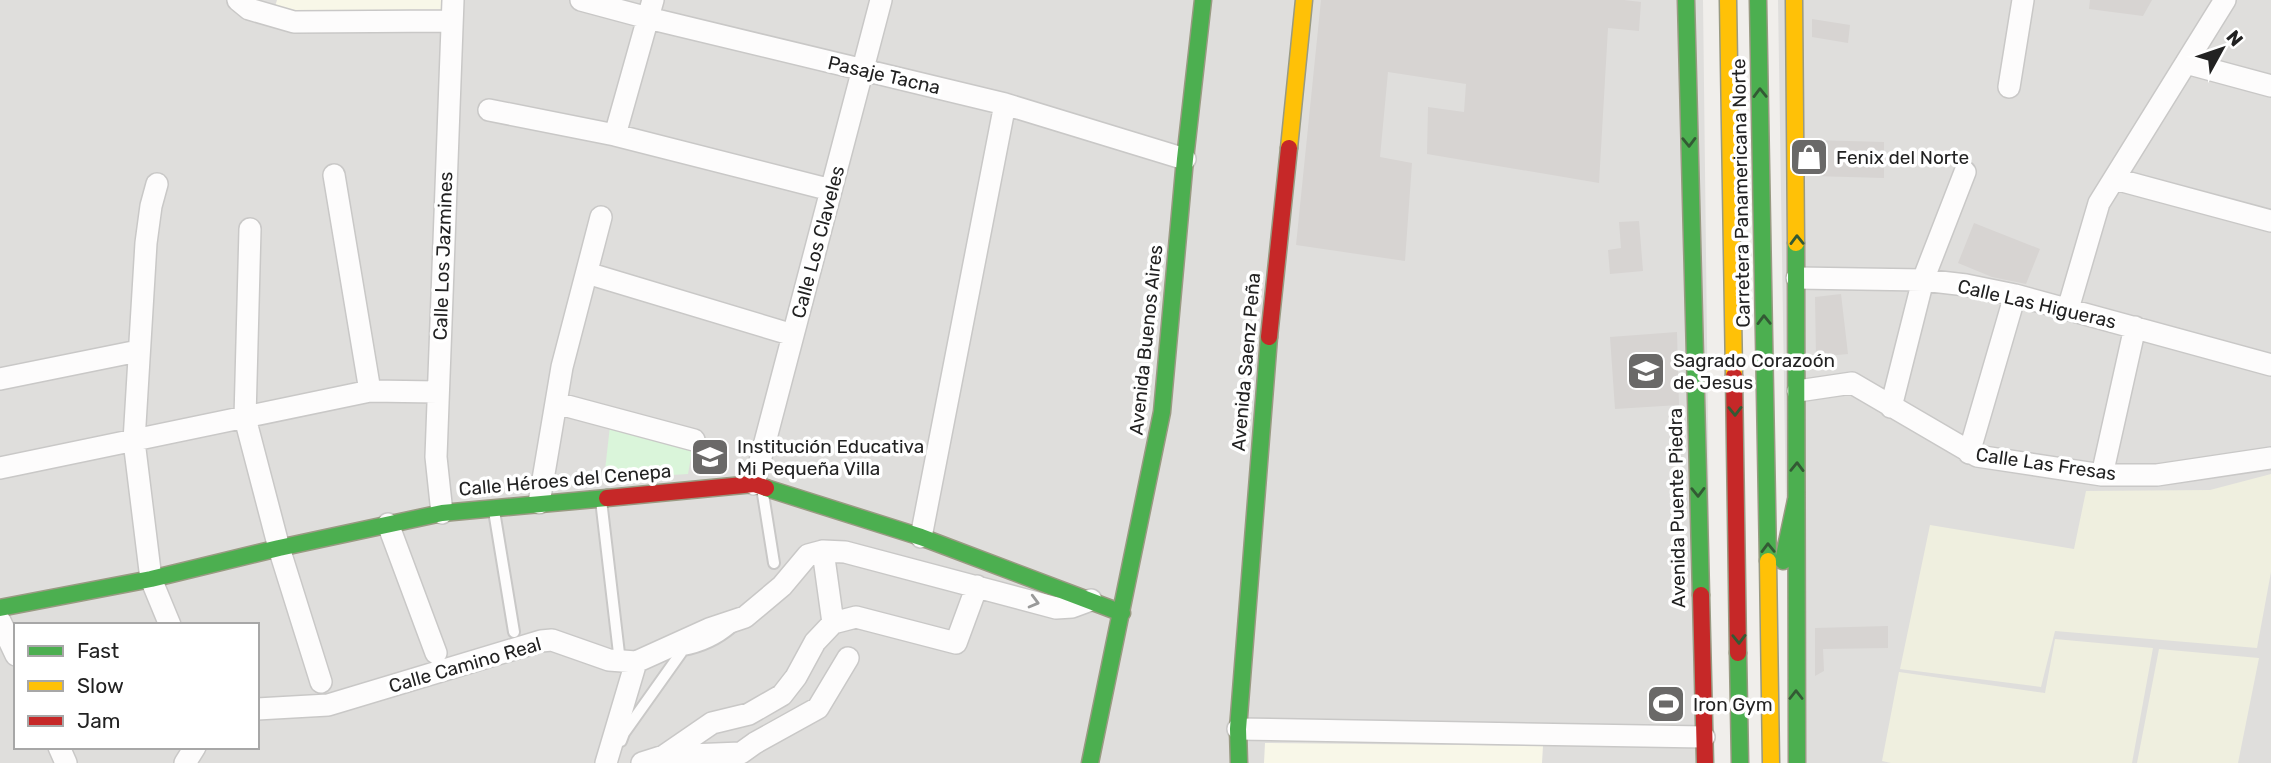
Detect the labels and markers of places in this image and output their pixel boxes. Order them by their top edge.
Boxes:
shop icon: Fenix del Norte [1788,136,1830,178]
place label: Fenix del Norte [1836,146,1969,169]
place label: Sagrado Corazoón de Jesus [1673,349,1835,394]
school or university icon: Sagrado Corazoón de Jesus [1625,350,1667,392]
place label: Institución Educativa Mi Pequeña Villa [737,435,924,480]
school or university icon: Institución Educativa Mi Pequeña Villa [689,436,731,478]
sports icon: Iron Gym [1645,683,1687,725]
place label: Iron Gym [1693,693,1773,716]

